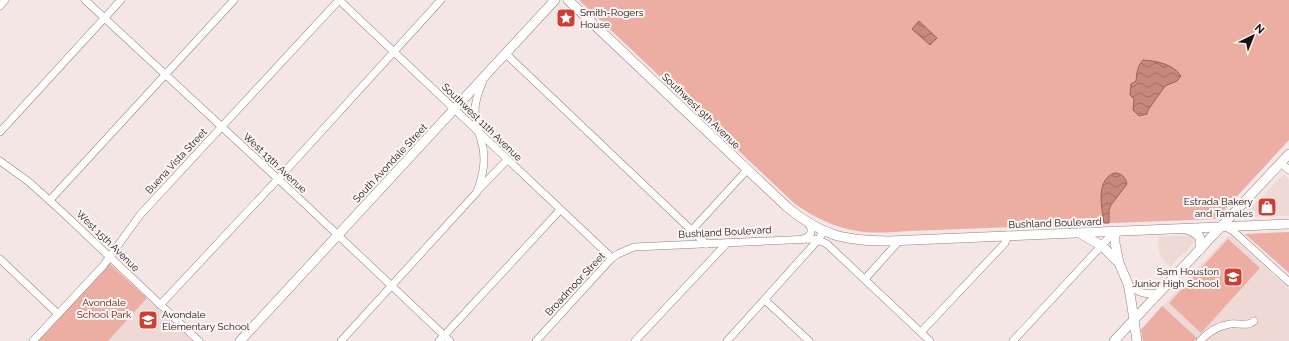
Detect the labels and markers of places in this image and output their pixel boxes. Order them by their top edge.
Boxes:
place icon: Smith-Rogers House [555,7,577,29]
place label: Smith-Rogers House [580,7,644,30]
place label: Estrada Bakery and Tamales [1184,196,1254,219]
shop icon: Estrada Bakery and Tamales [1256,196,1278,218]
place label: Sam Houston Junior High School [1132,266,1219,289]
school or university icon: Sam Houston Junior High School [1222,266,1244,288]
school or university icon: Avondale Elementary School [137,309,159,331]
place label: Avondale Elementary School [162,309,250,332]

